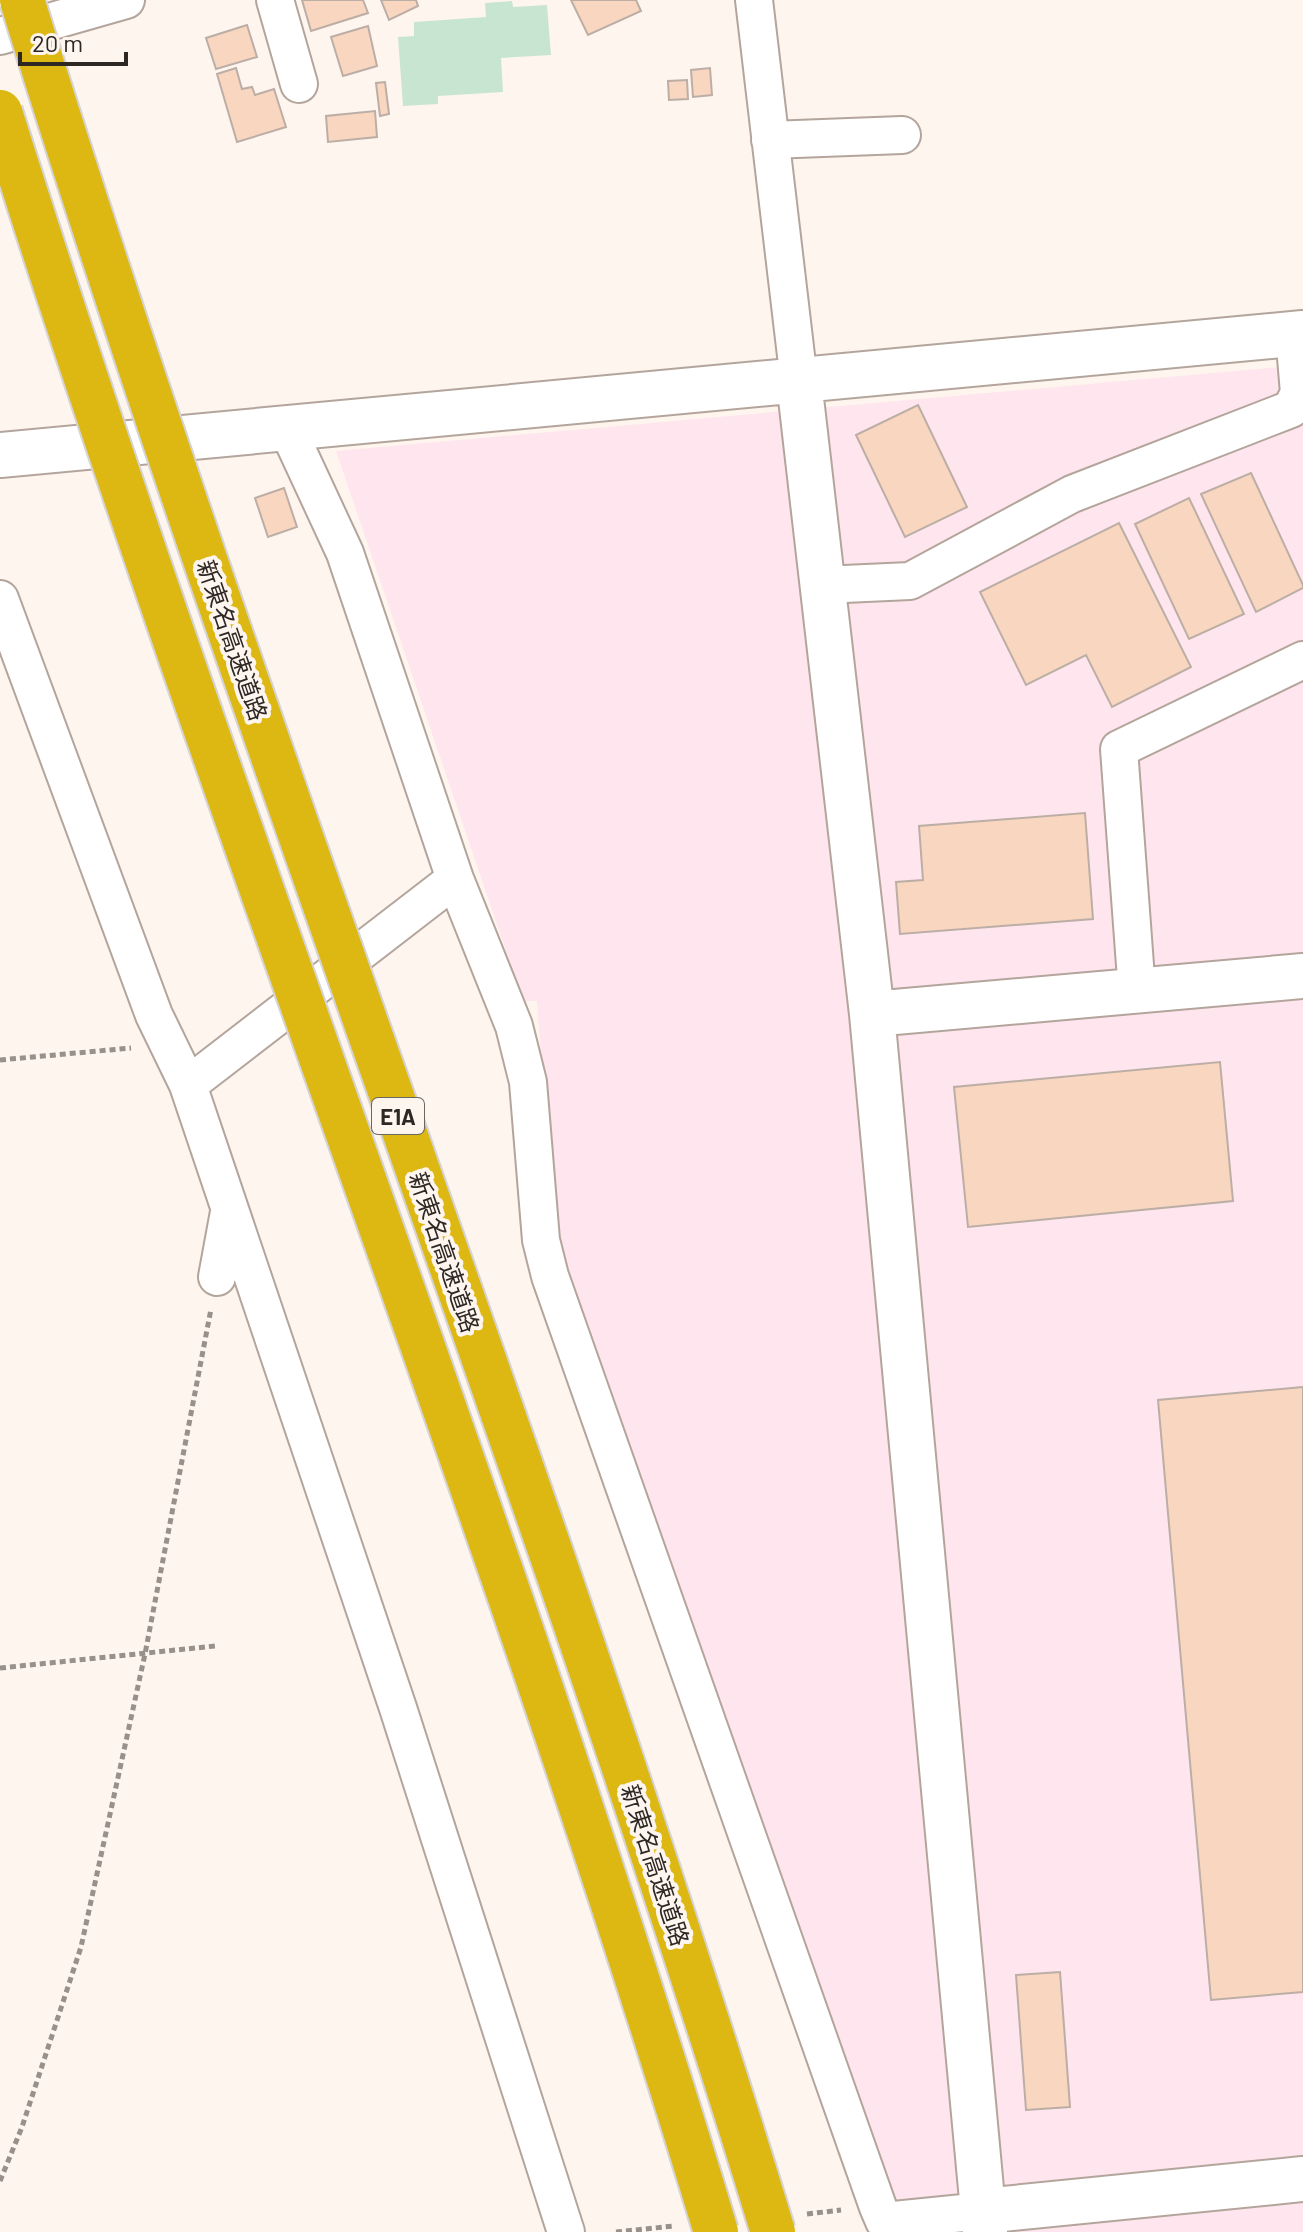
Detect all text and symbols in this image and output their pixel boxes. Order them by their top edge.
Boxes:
scale bar [20,16,126,66]
text: 20 m [32,28,83,57]
street label: 新東名高速道路 [192,556,274,724]
road number: E1A [372,1098,424,1134]
street label: 新東名高速道路 [404,1168,486,1336]
street label: 新東名高速道路 [616,1781,696,1949]

